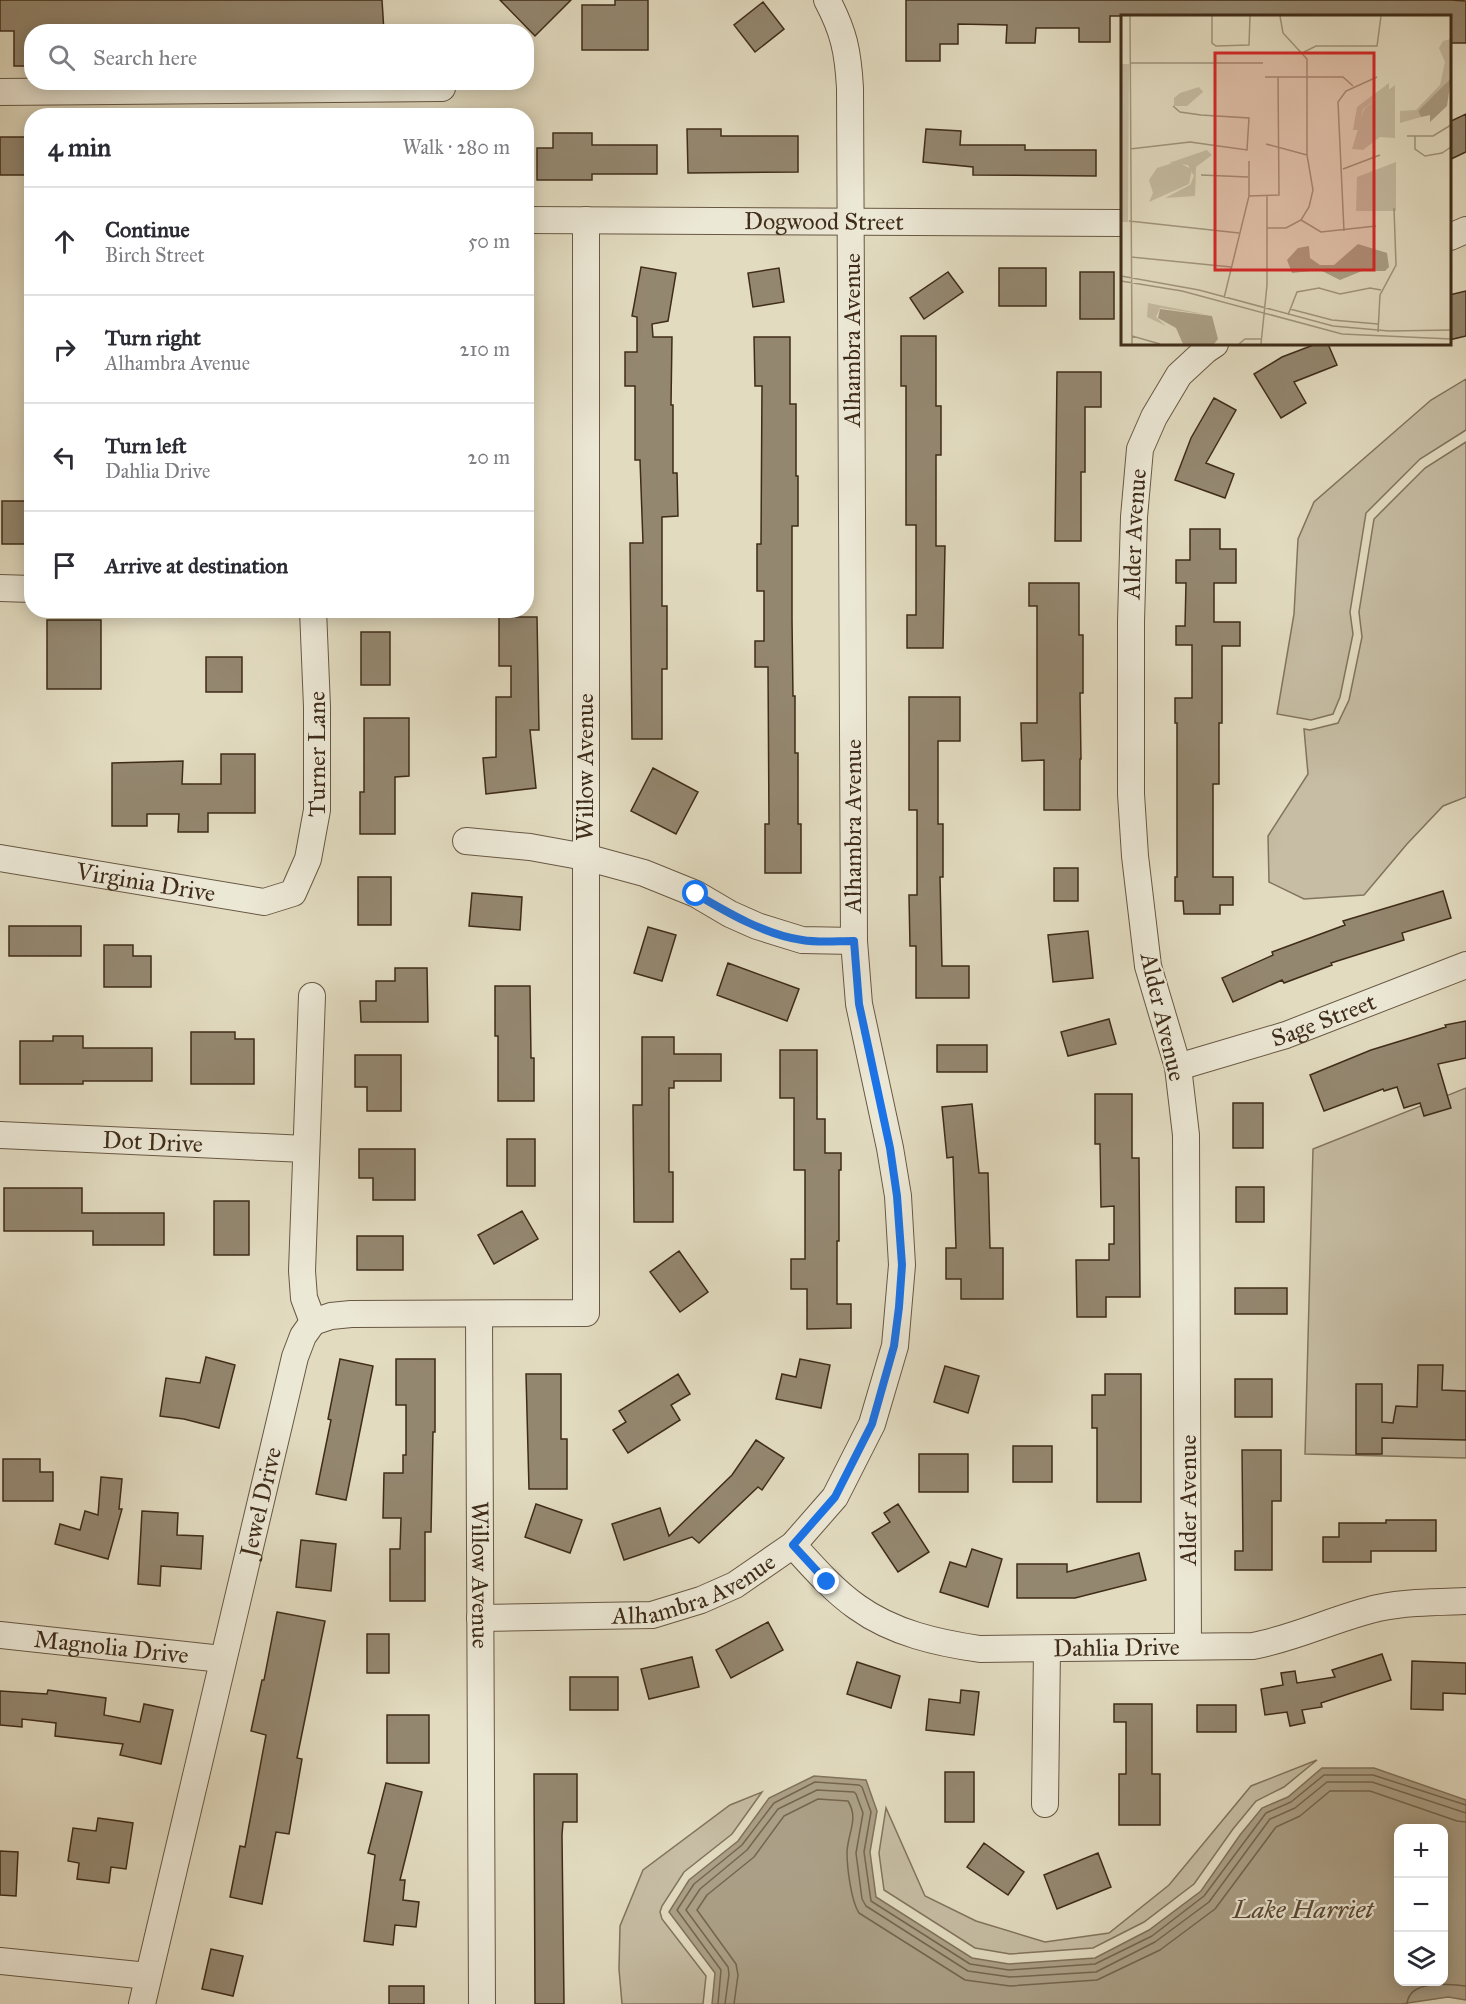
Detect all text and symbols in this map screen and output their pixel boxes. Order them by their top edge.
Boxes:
inset map [1121,15,1451,345]
search box [24,24,534,90]
icon: search [45,41,78,74]
text: Search here [93,44,197,71]
text: 4 min [48,131,111,163]
text: Walk · 280 m [403,135,510,159]
street label: Dogwood Street [744,206,904,237]
text: Continue [105,216,190,243]
icon: ahead [48,225,81,258]
text: 50 m [468,229,510,253]
text: Birch Street [105,243,205,267]
street label: Alhambra Avenue [837,253,867,428]
text: Turn right [105,324,201,351]
icon: right [48,333,81,366]
text: 210 m [460,337,510,361]
text: Alhambra Avenue [105,351,250,375]
text: Turn left [105,432,187,459]
icon: left [48,441,81,474]
text: 20 m [467,445,510,469]
text: Dahlia Drive [105,459,210,483]
street label: Alder Avenue [1117,467,1153,601]
icon: arrive [48,549,81,582]
text: Arrive at destination [105,552,288,579]
street label: Turner Lane [301,690,332,817]
street label: Willow Avenue [570,693,600,841]
street label: Alhambra Avenue [838,739,868,914]
street label: Virginia Drive [73,856,218,909]
route start [682,880,708,906]
street label: Alder Avenue [1133,949,1192,1084]
street label: Sage Street [1268,986,1381,1054]
street label: Dot Drive [102,1125,204,1159]
street label: Alder Avenue [1173,1435,1203,1566]
street label: Jewel Drive [233,1444,288,1563]
street label: Willow Avenue [465,1501,495,1649]
street label: Alhambra Avenue [611,1547,781,1631]
route end [813,1568,839,1594]
street label: Magnolia Drive [33,1624,190,1670]
street label: Dahlia Drive [1053,1632,1180,1663]
map controls [1394,1824,1448,1986]
button: + [1394,1824,1448,1878]
button: − [1394,1878,1448,1932]
water label: Lake Harriet [1232,1893,1375,1925]
button: layers [1394,1932,1448,1986]

